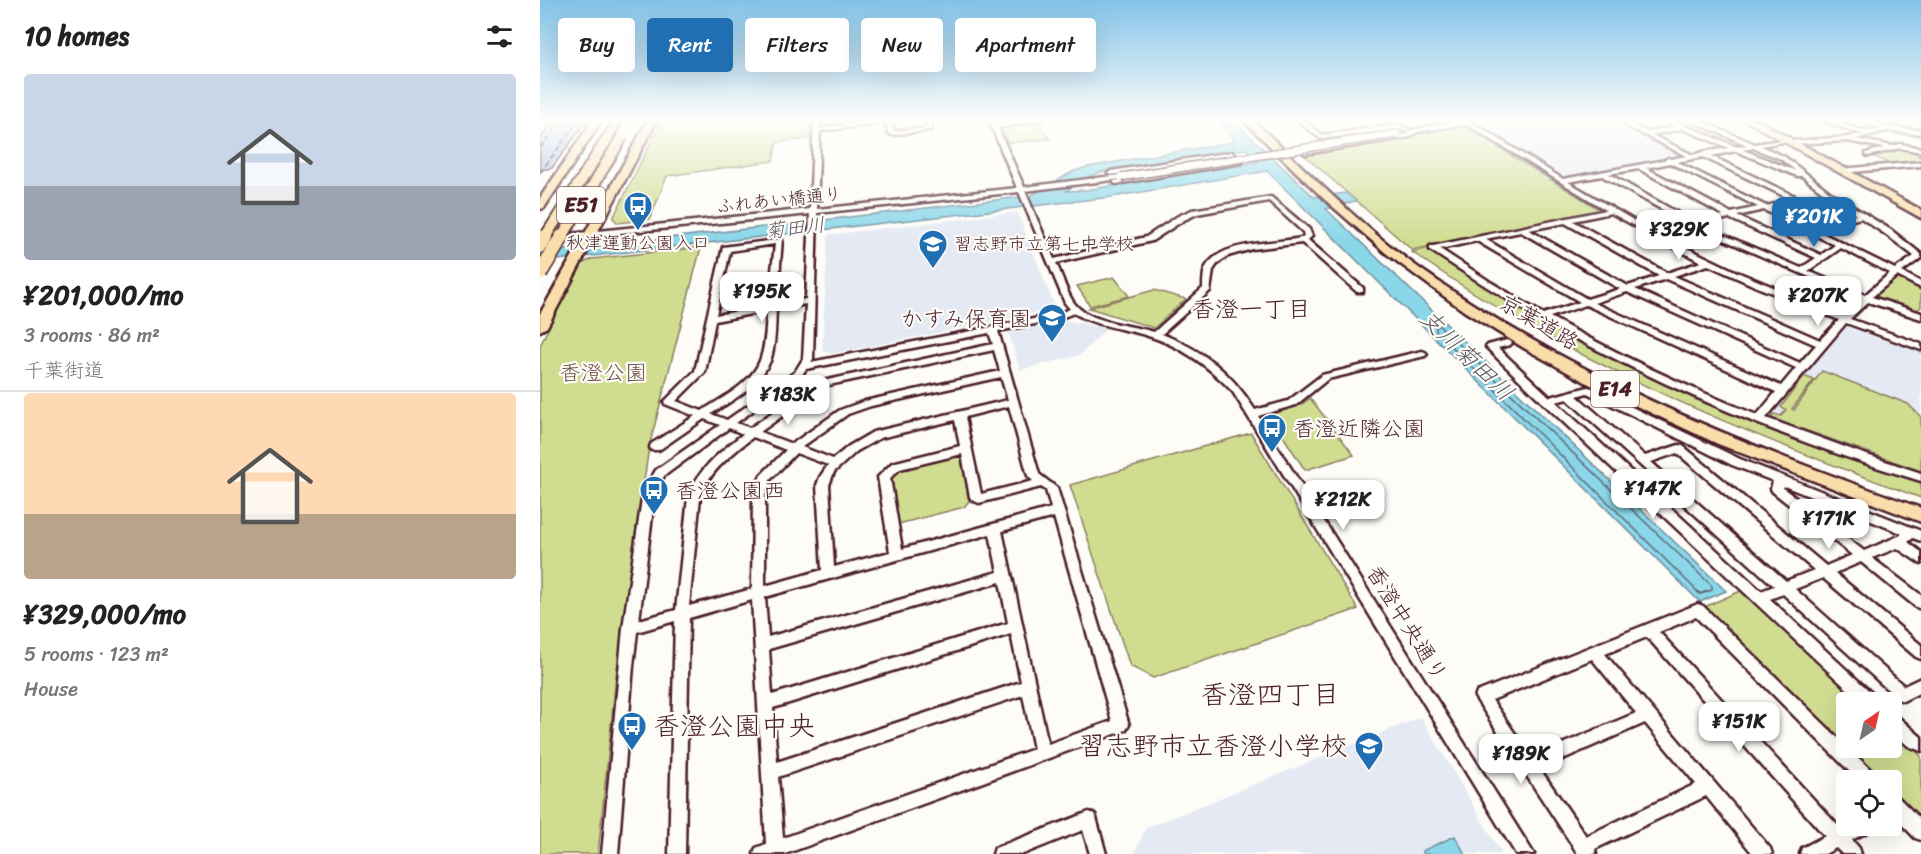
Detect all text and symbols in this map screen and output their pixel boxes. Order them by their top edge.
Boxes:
text: 10 homes [24,13,129,59]
chip: Buy [558,18,635,72]
chip: Rent [647,18,733,72]
chip: Filters [745,18,849,72]
chip: New [861,18,943,72]
chip: Apartment [955,18,1096,72]
icon: filters [483,20,516,53]
icon: home [216,113,324,221]
street label: ふれあい橋通り [715,178,843,222]
road number: E51 [557,187,605,223]
bus stop icon: 秋津運動公園入口 [622,190,654,232]
pin: ¥201K [1772,197,1856,248]
text: ¥201K [1786,199,1842,234]
water label: 菊田川 [763,207,827,249]
pin: ¥329K [1637,210,1721,261]
text: ¥329K [1650,212,1708,247]
place label: 秋津運動公園入口 [566,227,710,259]
school or university icon: 習志野市立第七中学校 [917,228,949,270]
place label: 習志野市立第七中学校 [954,228,1134,260]
text: ¥201,000/mo [24,272,183,318]
pin: ¥195K [720,272,804,323]
text: ¥195K [734,274,790,309]
pin: ¥207K [1776,276,1860,327]
text: ¥207K [1789,278,1847,313]
street label: 京葉道路 [1491,283,1587,361]
district label: 香澄一丁目 [1191,288,1311,330]
water label: 支川菊田川 [1409,298,1525,412]
place label: かすみ保育園 [901,299,1031,338]
school or university icon: かすみ保育園 [1036,302,1068,344]
text: 3 rooms · 86 m² [24,318,160,353]
text: 千葉街道 [24,353,104,388]
park label: 香澄公園 [559,353,647,392]
road number: E14 [1591,371,1639,407]
pin: ¥183K [746,375,830,426]
text: ¥183K [761,377,815,412]
place label: 香澄近隣公園 [1293,409,1425,448]
bus stop icon: 香澄近隣公園 [1256,412,1288,454]
icon: home [216,432,324,540]
pin: ¥147K [1611,469,1695,520]
place label: 香澄公園西 [675,471,785,510]
text: ¥147K [1625,471,1681,506]
bus stop icon: 香澄公園西 [638,474,670,516]
pin: ¥212K [1301,480,1385,531]
text: ¥212K [1316,482,1370,517]
pin: ¥171K [1787,499,1871,550]
text: ¥171K [1803,501,1855,536]
street label: 香澄中央通り [1355,557,1459,689]
text: ¥329,000/mo [24,591,186,637]
text: 5 rooms · 123 m² [24,637,169,672]
district label: 香澄四丁目 [1200,670,1340,719]
text: House [24,672,78,707]
north arrow [1836,692,1902,758]
map controls [1836,692,1902,836]
place label: 香澄公園中央 [653,702,815,750]
pin: ¥151K [1697,702,1781,753]
text: ¥151K [1713,704,1765,739]
bus stop icon: 香澄公園中央 [616,710,648,752]
place label: 習志野市立香澄小学校 [1078,722,1348,770]
school or university icon: 習志野市立香澄小学校 [1353,730,1385,772]
pin: ¥189K [1479,734,1563,785]
text: ¥189K [1493,736,1549,771]
button: locate [1836,770,1902,836]

